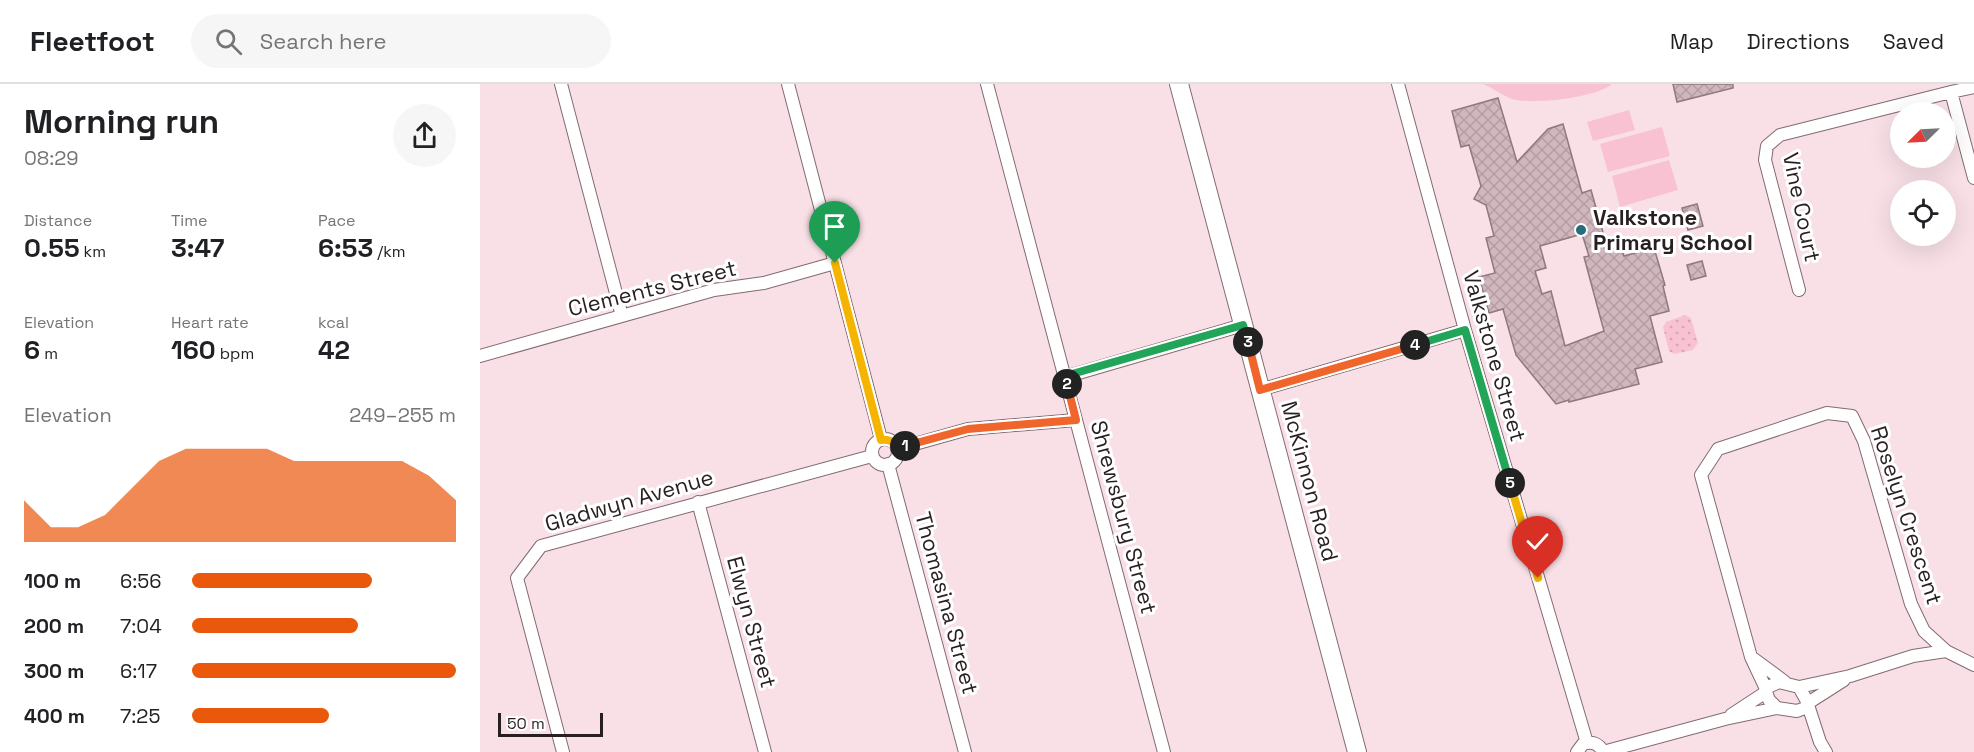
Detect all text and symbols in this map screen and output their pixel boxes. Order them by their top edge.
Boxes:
search box [191,14,611,68]
text: Fleetfoot [30,23,155,59]
icon: search [212,25,245,58]
text: Search here [260,27,387,55]
text: Map [1670,28,1714,55]
text: Directions [1747,28,1850,55]
text: Saved [1883,28,1944,55]
text: Morning run [24,101,219,143]
north arrow [1890,102,1956,168]
map controls [1890,102,1956,246]
button: share [393,104,456,167]
text: 08:29 [24,145,79,171]
street label: Vine Court [1777,150,1827,264]
button: locate [1890,180,1956,246]
pin [809,201,860,263]
place label: Valkstone Primary School [1593,203,1753,256]
text: Distance [24,210,92,231]
text: Time [171,210,207,231]
text: Pace [318,210,355,231]
icon: arrive [818,210,851,243]
marker: Valkstone Primary School [1574,223,1588,237]
text: 0.55 [24,231,79,265]
text: 3:47 [171,231,224,265]
text: 6:53 [318,231,373,265]
text: km [79,241,106,262]
text: /km [373,241,406,262]
street label: Clements Street [565,254,739,322]
street label: Valkstone Street [1457,267,1533,445]
text: Elevation [24,312,94,333]
text: Heart rate [171,312,249,333]
text: kcal [318,312,349,333]
pin: 3 [1233,327,1263,357]
pin: 4 [1400,330,1430,360]
text: 3 [1243,331,1253,352]
text: 6 [24,333,40,367]
text: 160 [171,333,216,367]
text: 42 [318,333,350,367]
text: 4 [1410,334,1420,355]
text: m [40,343,58,364]
text: bpm [216,343,254,364]
pin: 2 [1052,369,1082,399]
text: 2 [1062,373,1072,394]
street label: McKinnon Road [1275,398,1345,564]
text: Elevation [24,402,112,428]
text: 249–255 m [349,402,456,428]
street label: Shrewsbury Street [1085,417,1163,617]
street label: Roselyn Crescent [1865,422,1949,608]
pin: 1 [890,431,920,461]
text: 1 [901,435,909,456]
street label: Gladwyn Avenue [541,463,717,537]
pin: 5 [1495,468,1525,498]
text: 5 [1505,472,1515,493]
street label: Thomasina Street [909,509,985,697]
pin [1512,516,1563,578]
icon: check [1521,525,1554,558]
street label: Elwyn Street [721,553,783,691]
text: 100 m [24,568,81,594]
text: 6:56 [120,568,162,594]
text: 200 m [24,613,84,639]
text: 7:04 [120,613,162,639]
text: 300 m [24,658,84,684]
text: 6:17 [120,658,157,684]
text: 400 m [24,703,85,729]
text: 7:25 [120,703,160,729]
scale bar [498,710,603,738]
text: 50 m [507,713,545,734]

